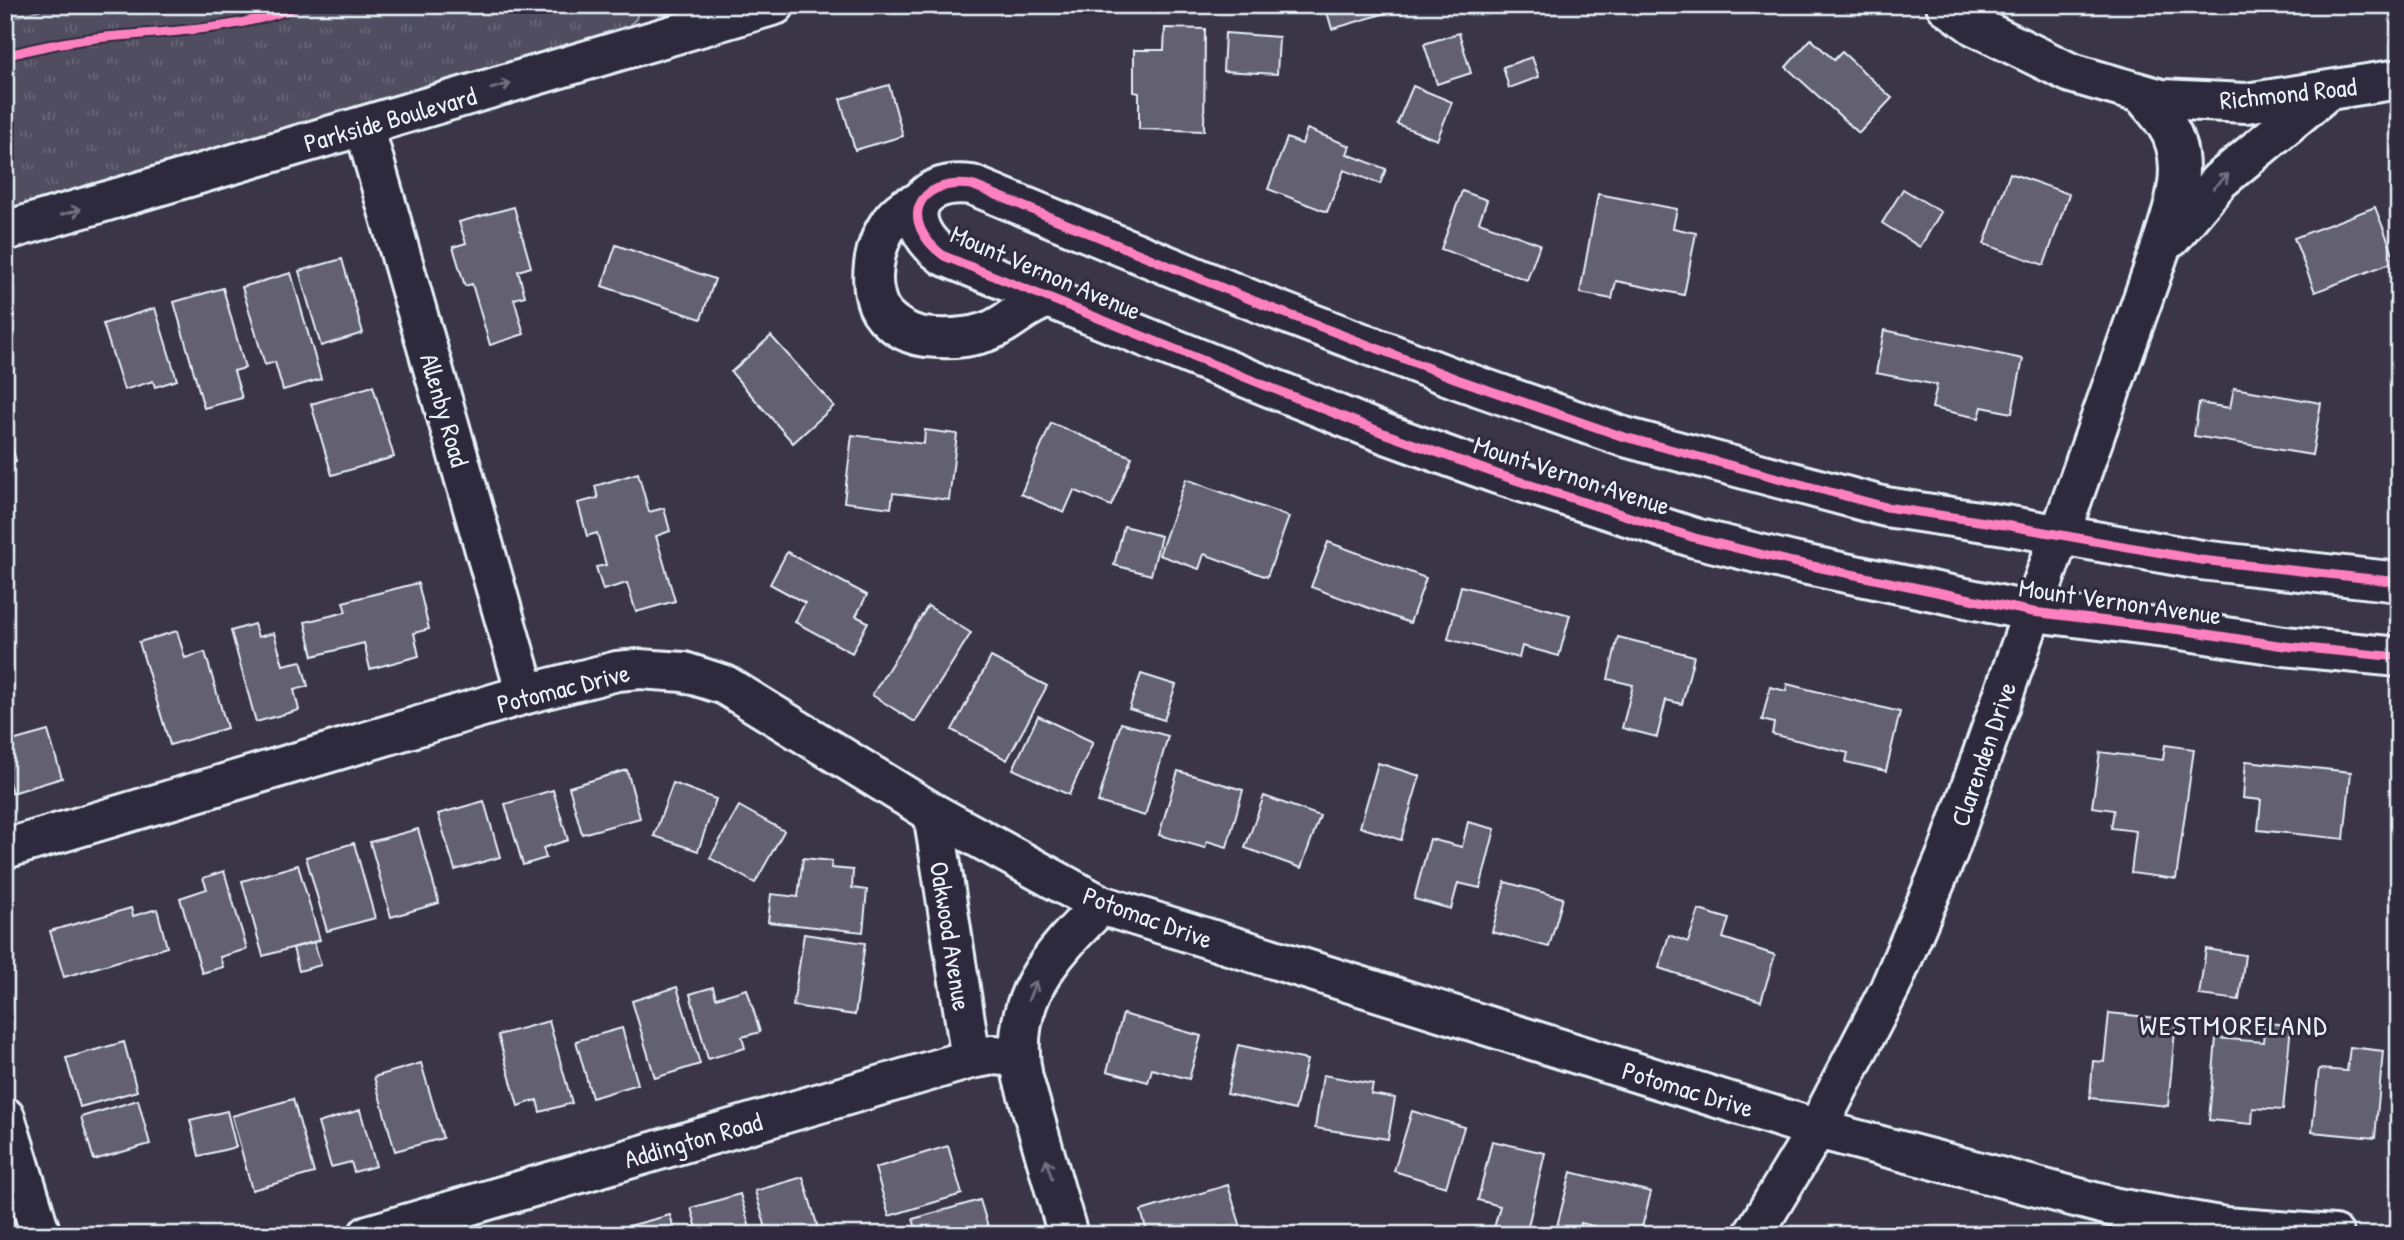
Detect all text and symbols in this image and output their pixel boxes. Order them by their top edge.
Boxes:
street label: Richmond Road [2218,68,2358,118]
street label: Parkside Boulevard [300,78,480,160]
one-way arrow [489,79,511,92]
one-way arrow [2213,172,2230,189]
one-way arrow [59,205,82,218]
street label: Mount Vernon Avenue [945,216,1147,328]
street label: Allenby Road [412,349,478,471]
street label: Mount Vernon Avenue [1470,427,1674,523]
street label: Mount Vernon Avenue [2017,569,2223,633]
street label: Potomac Drive [493,655,633,721]
street label: Clarenden Drive [1942,677,2024,831]
street label: Oakwood Avenue [922,859,980,1013]
street label: Potomac Drive [1078,877,1218,957]
one-way arrow [1026,981,1039,1002]
district label: WESTMORELAND [2139,1006,2329,1044]
street label: Potomac Drive [1618,1052,1758,1126]
street label: Addington Road [620,1104,766,1176]
one-way arrow [1042,1158,1055,1181]

